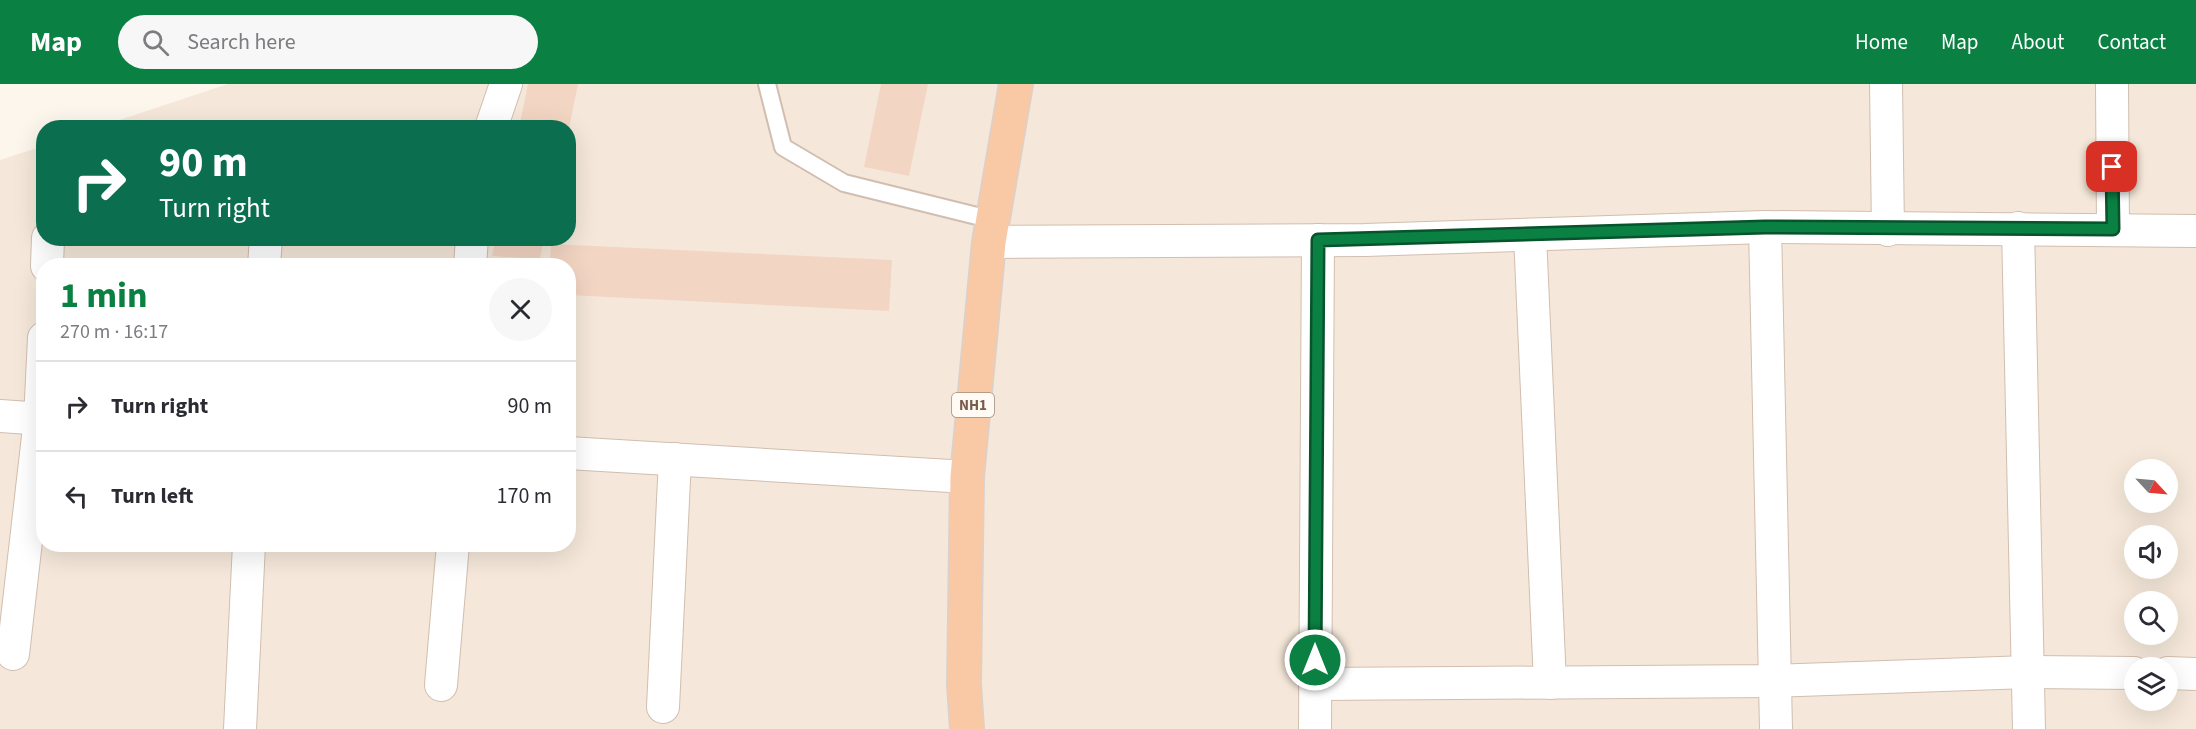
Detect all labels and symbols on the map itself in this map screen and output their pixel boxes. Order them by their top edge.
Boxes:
pin [2086,141,2137,192]
road number: NH1 [952,393,994,417]
north arrow [2124,459,2178,513]
position arrow [1283,628,1347,692]

